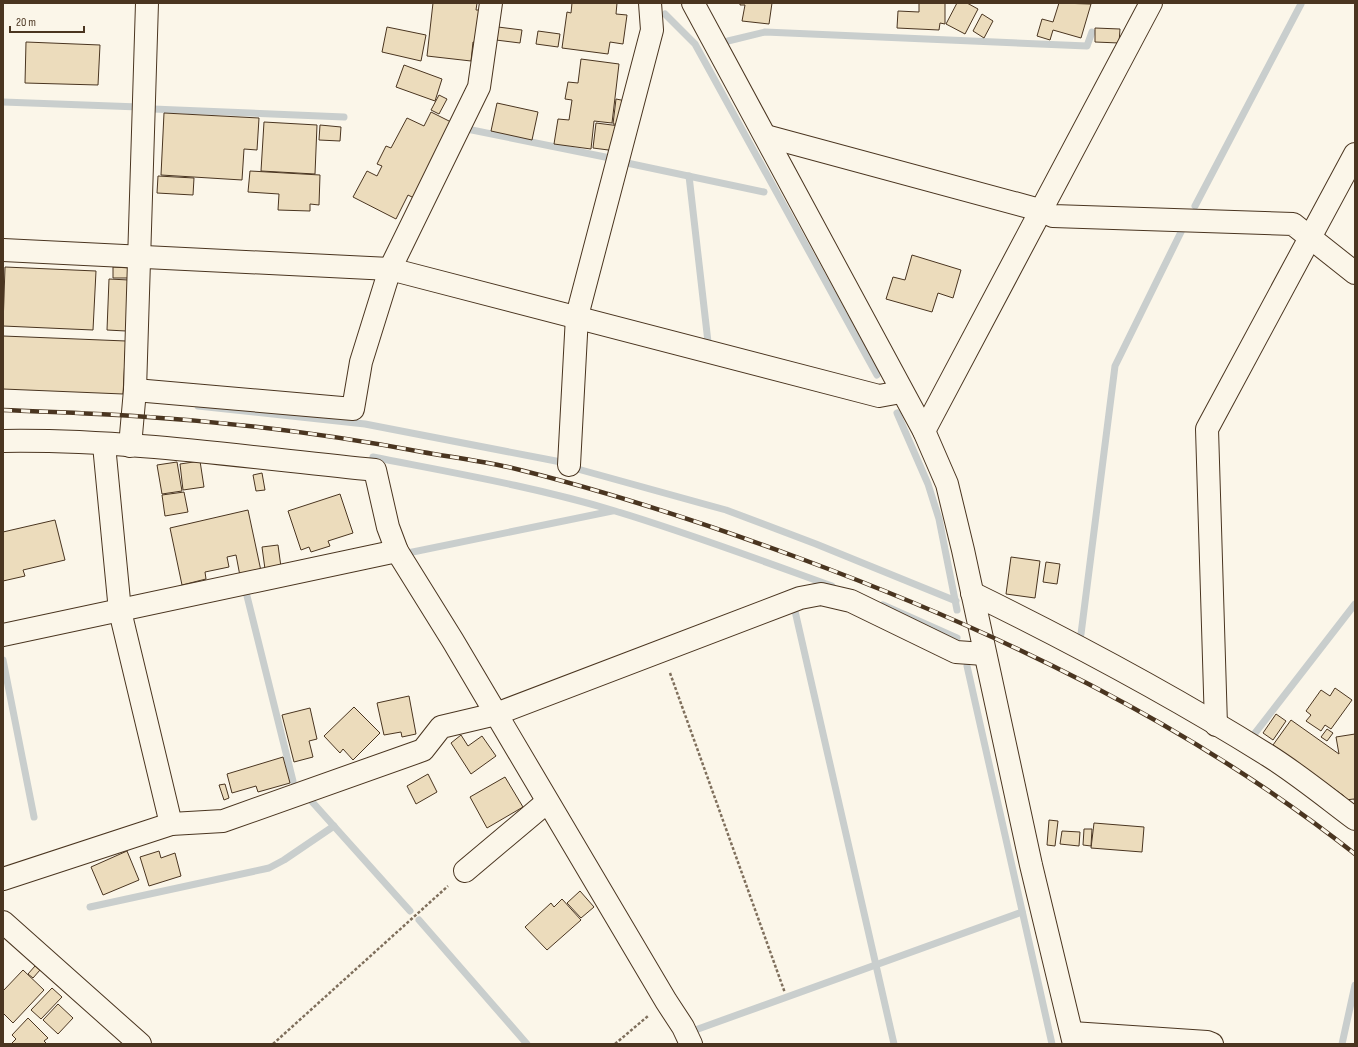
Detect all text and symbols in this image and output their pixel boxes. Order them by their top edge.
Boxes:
scale bar [10,8,84,34]
text: 20 m [16,15,36,30]

